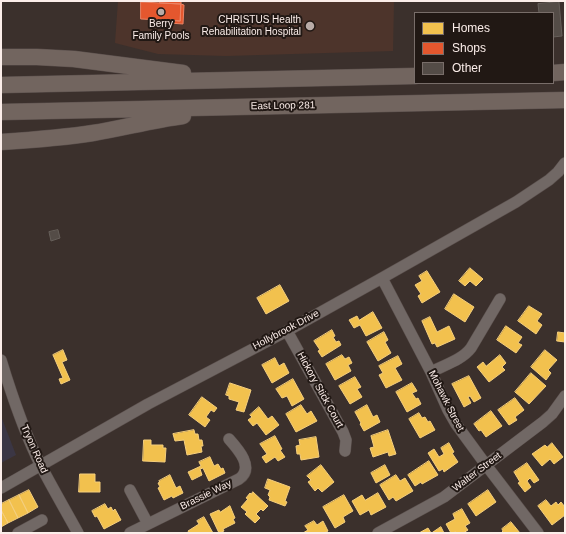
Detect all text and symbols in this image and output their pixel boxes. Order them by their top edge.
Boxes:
marker: Berry Family Pools [156,7,166,17]
legend [414,12,554,84]
place label: CHRISTUS Health Rehabilitation Hospital [201,14,301,38]
place label: Berry Family Pools [132,18,190,42]
marker: CHRISTUS Health Rehabilitation Hospital [304,20,316,32]
text: Homes [452,21,490,35]
text: Shops [452,41,486,55]
text: Other [452,61,482,75]
street label: East Loop 281 [251,99,315,113]
street label: Hollybrook Drive [251,307,321,353]
street label: Hickory Stick Court [294,350,346,430]
street label: Mohawk Street [426,369,466,433]
street label: Tryon Road [18,423,50,475]
street label: Walter Street [450,450,504,494]
street label: Brassie Way [178,477,234,513]

